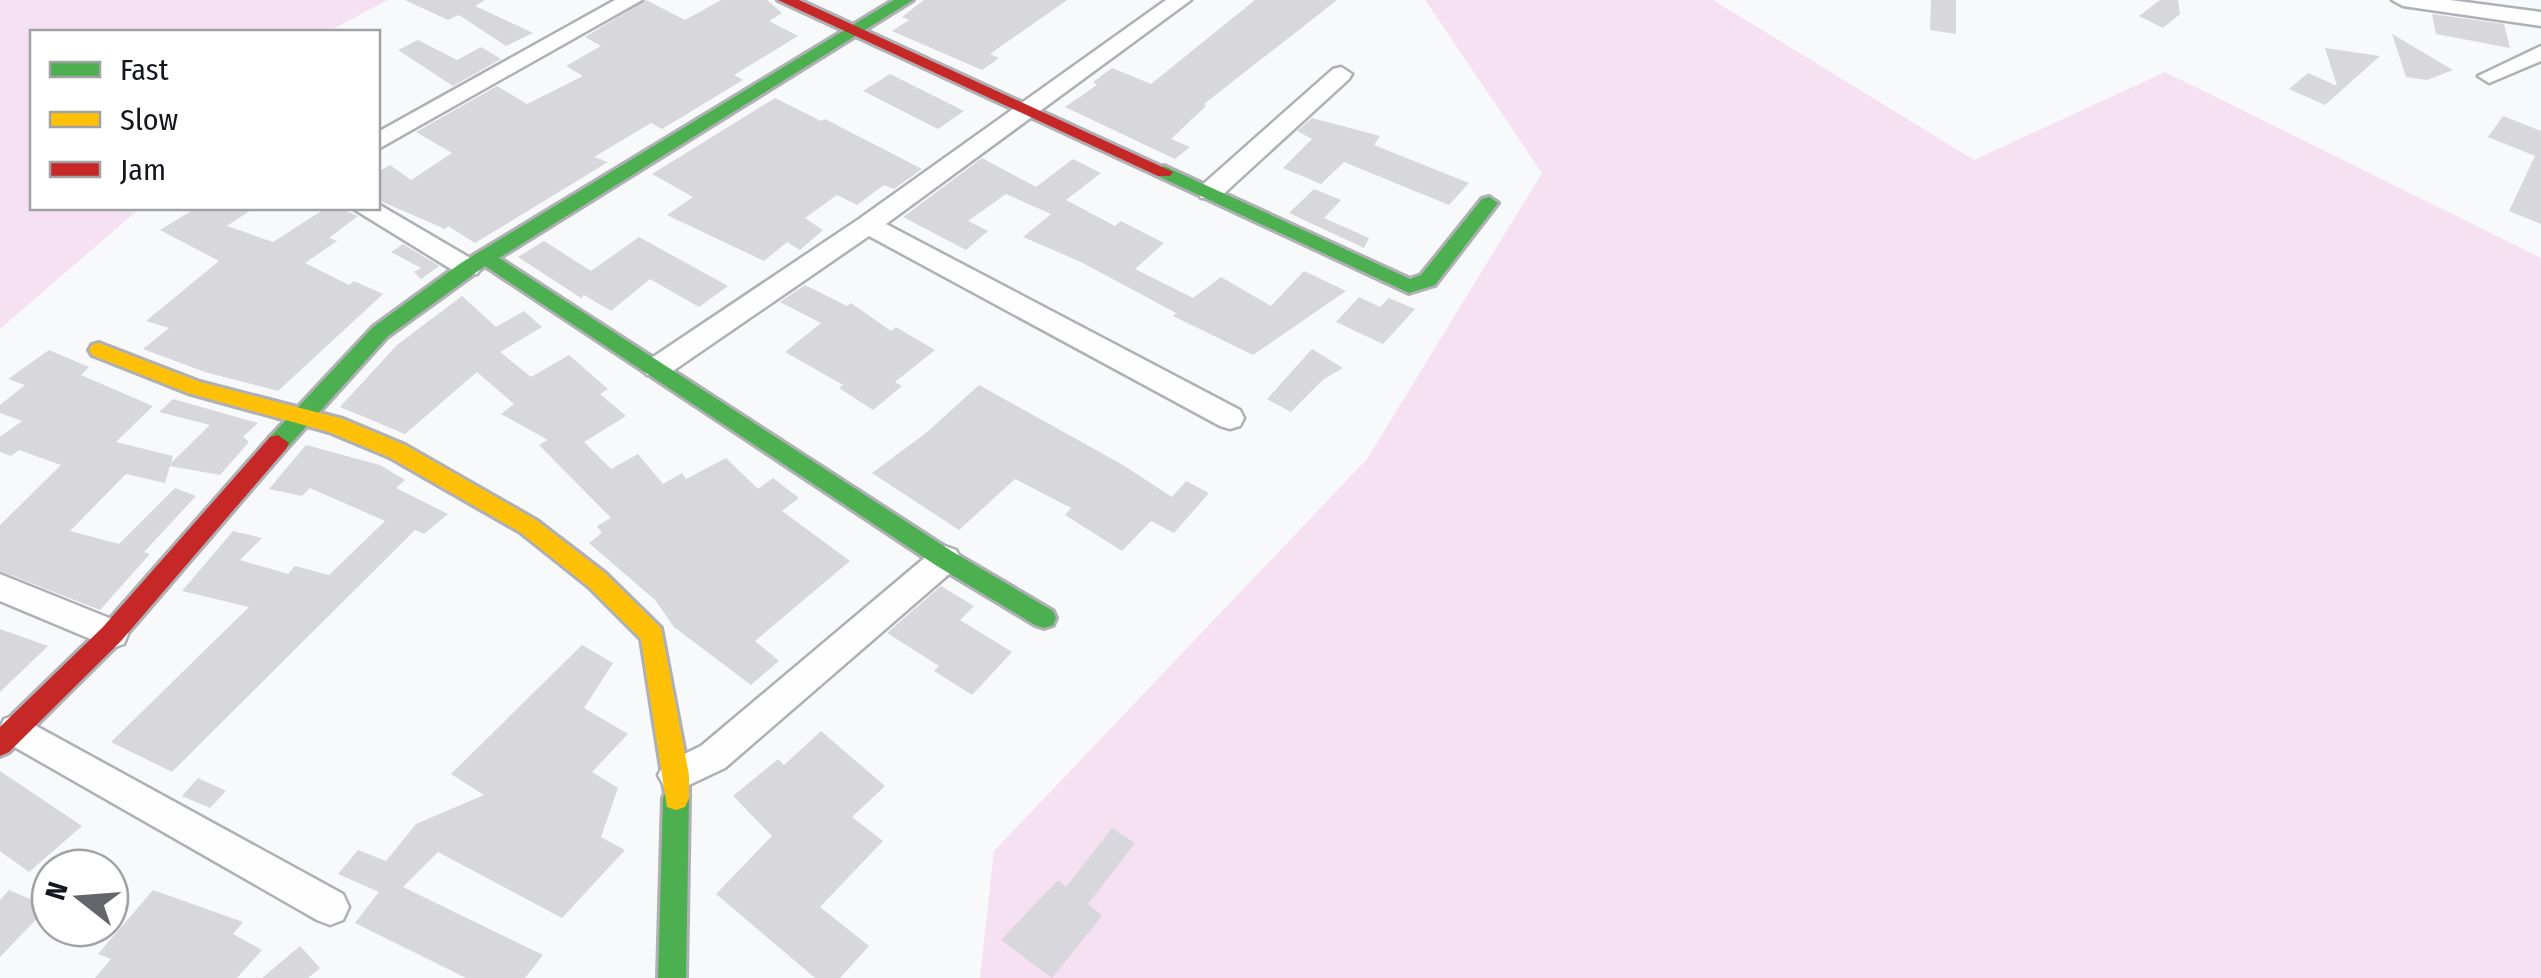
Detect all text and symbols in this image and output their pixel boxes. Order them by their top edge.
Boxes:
legend [30,30,380,210]
text: Fast [120,52,169,88]
text: Slow [120,102,178,138]
text: Jam [120,152,166,188]
north arrow [30,848,130,948]
text: N [38,878,75,904]

